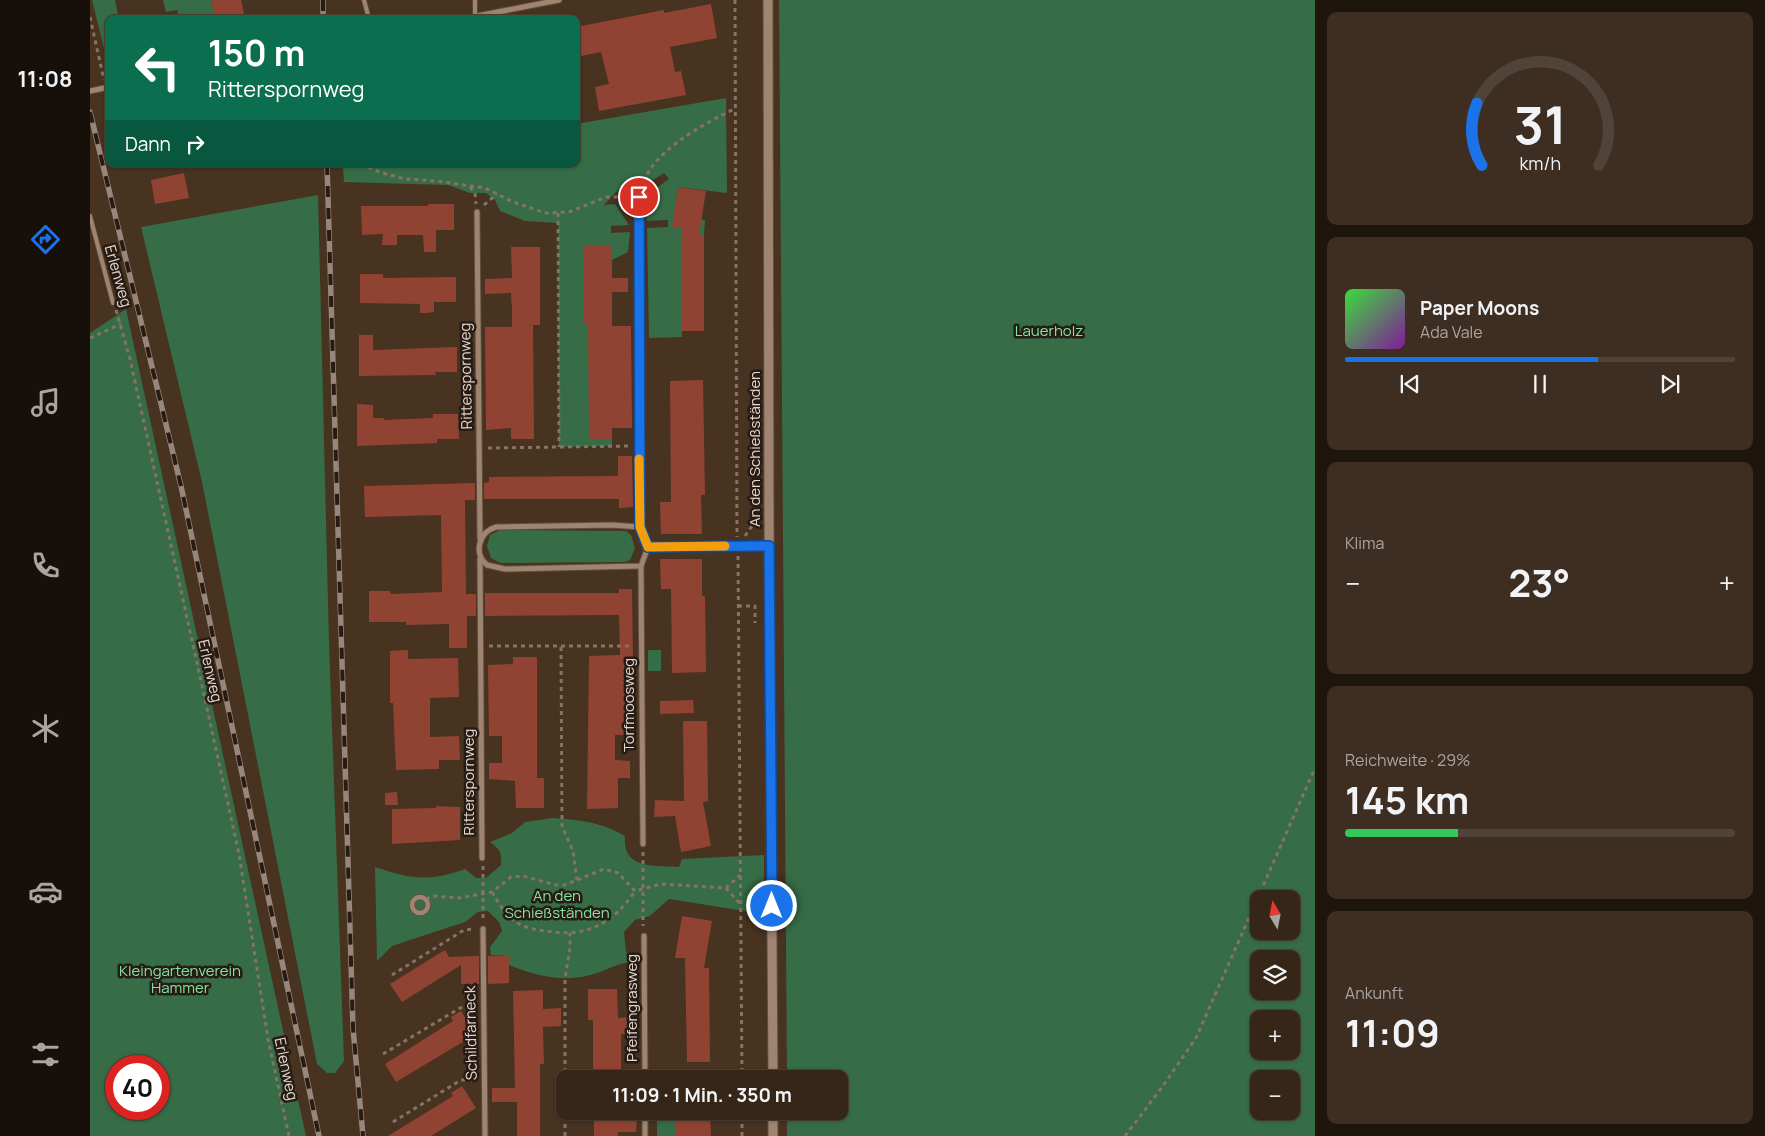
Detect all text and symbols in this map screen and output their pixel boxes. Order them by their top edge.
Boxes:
text: 150 m [208,29,305,77]
icon: left [125,35,190,100]
text: 11:08 [18,64,72,94]
text: Ritterspornweg [208,74,365,104]
text: 31 [1513,89,1567,160]
icon: right [181,130,209,158]
text: Dann [125,131,171,157]
text: km/h [1519,151,1561,175]
pin [618,176,660,218]
icon: arrive [625,183,653,211]
icon: directions [28,222,63,257]
street label: Erlenweg [100,242,137,309]
text: Paper Moons [1420,295,1539,321]
park label: Lauerholz [1015,320,1083,341]
text: Ada Vale [1420,321,1483,343]
street label: Ritterspornweg [454,322,477,430]
icon: previous [1396,370,1424,398]
icon: pause [1526,370,1554,398]
icon: next [1656,370,1684,398]
street label: An den Schießständen [744,371,765,527]
icon: music [28,385,63,420]
text: Klima [1345,532,1384,554]
icon: phone [28,548,63,583]
text: 23° [1509,556,1570,608]
text: − [1345,564,1360,602]
text: + [1719,564,1735,602]
street label: Erlenweg [193,637,228,704]
street label: Torfmoosweg [618,658,639,752]
icon: climate [28,711,63,746]
street label: Ritterspornweg [458,729,479,835]
text: Reichweite · 29% [1345,749,1471,771]
text: 145 km [1345,773,1469,825]
icon: car [28,874,63,909]
position arrow [745,879,797,931]
park label: An den Schießständen [504,885,610,923]
north arrow [1250,890,1300,940]
map controls [1250,890,1300,1120]
button: layers [1250,950,1300,1000]
street label: Pfeifengrasweg [621,954,642,1062]
park label: Kleingartenverein Hammer [119,960,241,998]
text: Ankunft [1345,982,1404,1004]
street label: Schildfarneck [459,985,482,1080]
text: 11:09 [1345,1006,1440,1058]
button: + [1250,1010,1300,1060]
street label: Erlenweg [270,1036,303,1102]
icon: filters [28,1037,63,1072]
speed limit sign: 40 [105,1055,170,1120]
button: − [1250,1070,1300,1120]
text: 11:09 · 1 Min. · 350 m [612,1082,792,1108]

